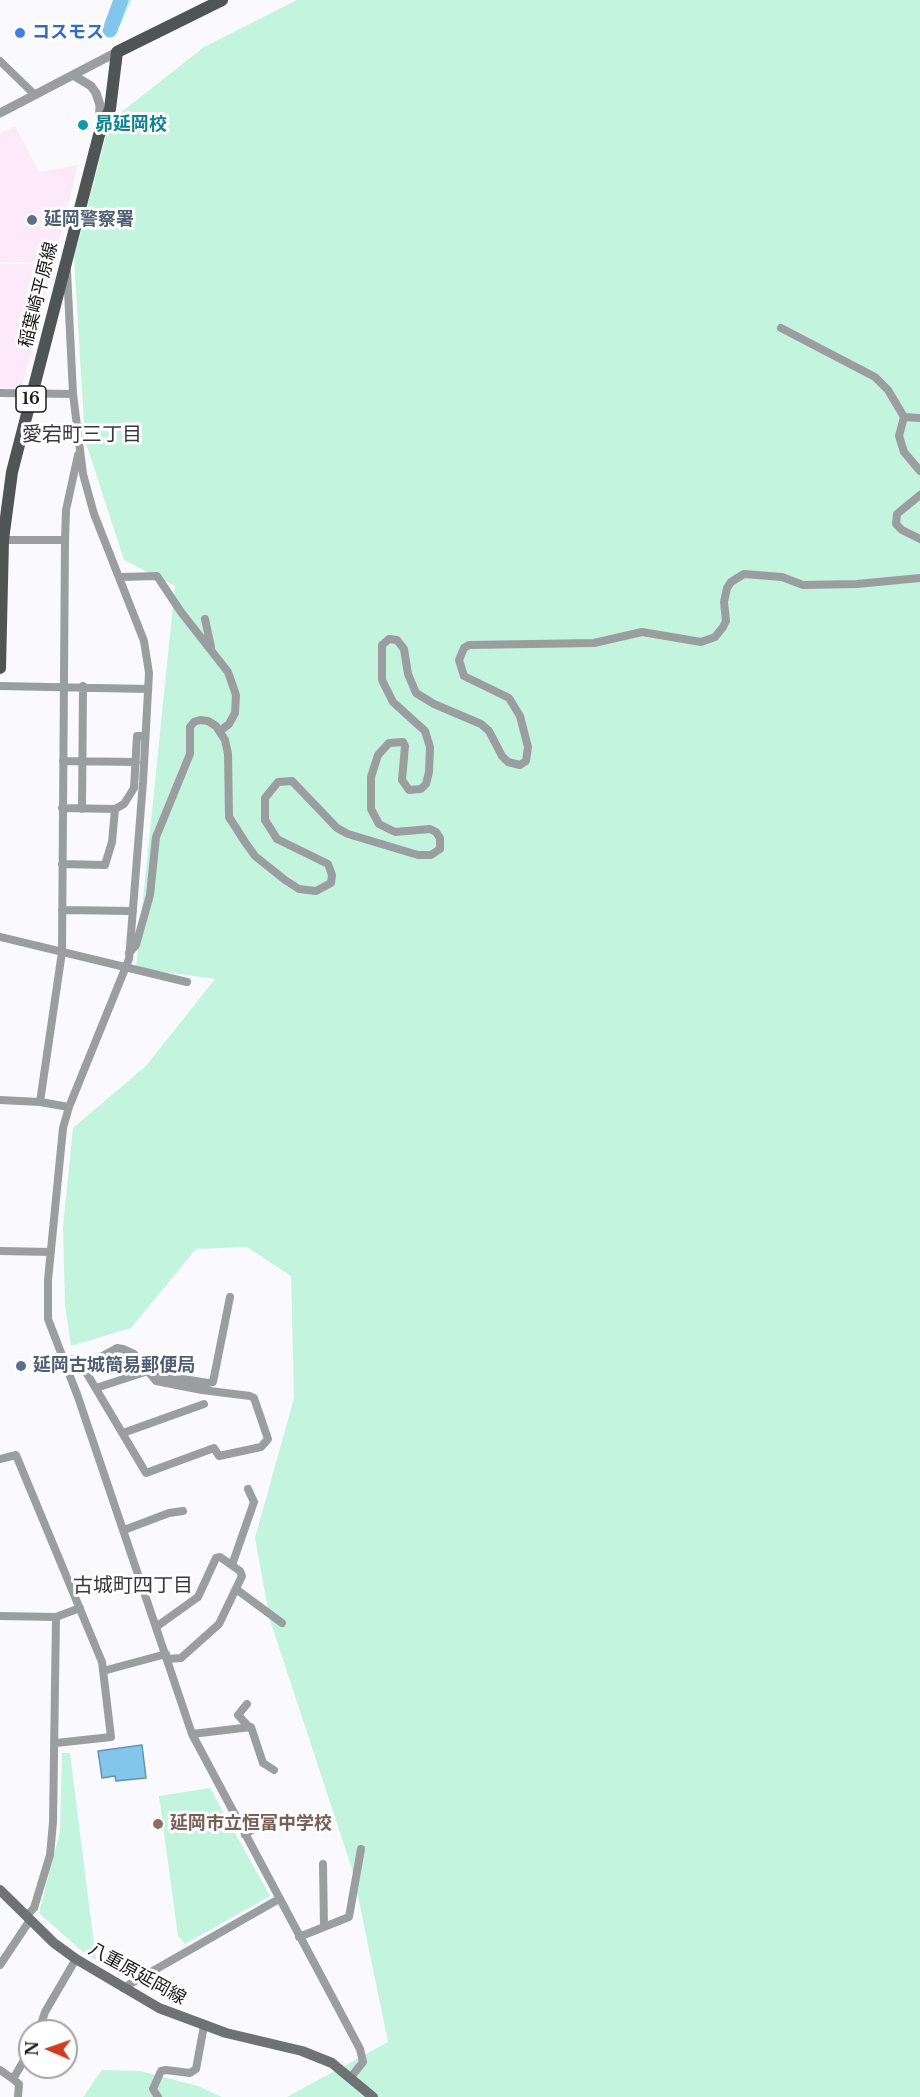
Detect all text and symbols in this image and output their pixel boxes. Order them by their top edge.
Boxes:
place label: コスモス [32,22,104,44]
marker: コスモス [13,26,27,40]
place label: 昴延岡校 [95,114,167,136]
marker: 昴延岡校 [76,118,90,132]
place label: 延岡警察署 [44,209,134,231]
marker: 延岡警察署 [25,213,39,227]
street label: 稲葉崎平原線 [15,240,63,350]
road number: 16 [16,386,46,412]
district label: 愛宕町三丁目 [22,423,142,447]
place label: 延岡古城簡易郵便局 [33,1355,195,1377]
marker: 延岡古城簡易郵便局 [14,1359,28,1373]
district label: 古城町四丁目 [73,1574,193,1598]
place label: 延岡市立恒富中学校 [170,1813,332,1835]
marker: 延岡市立恒富中学校 [151,1817,165,1831]
street label: 八重原延岡線 [85,1938,189,2010]
north arrow [18,2019,78,2079]
text: N [22,2041,42,2056]

